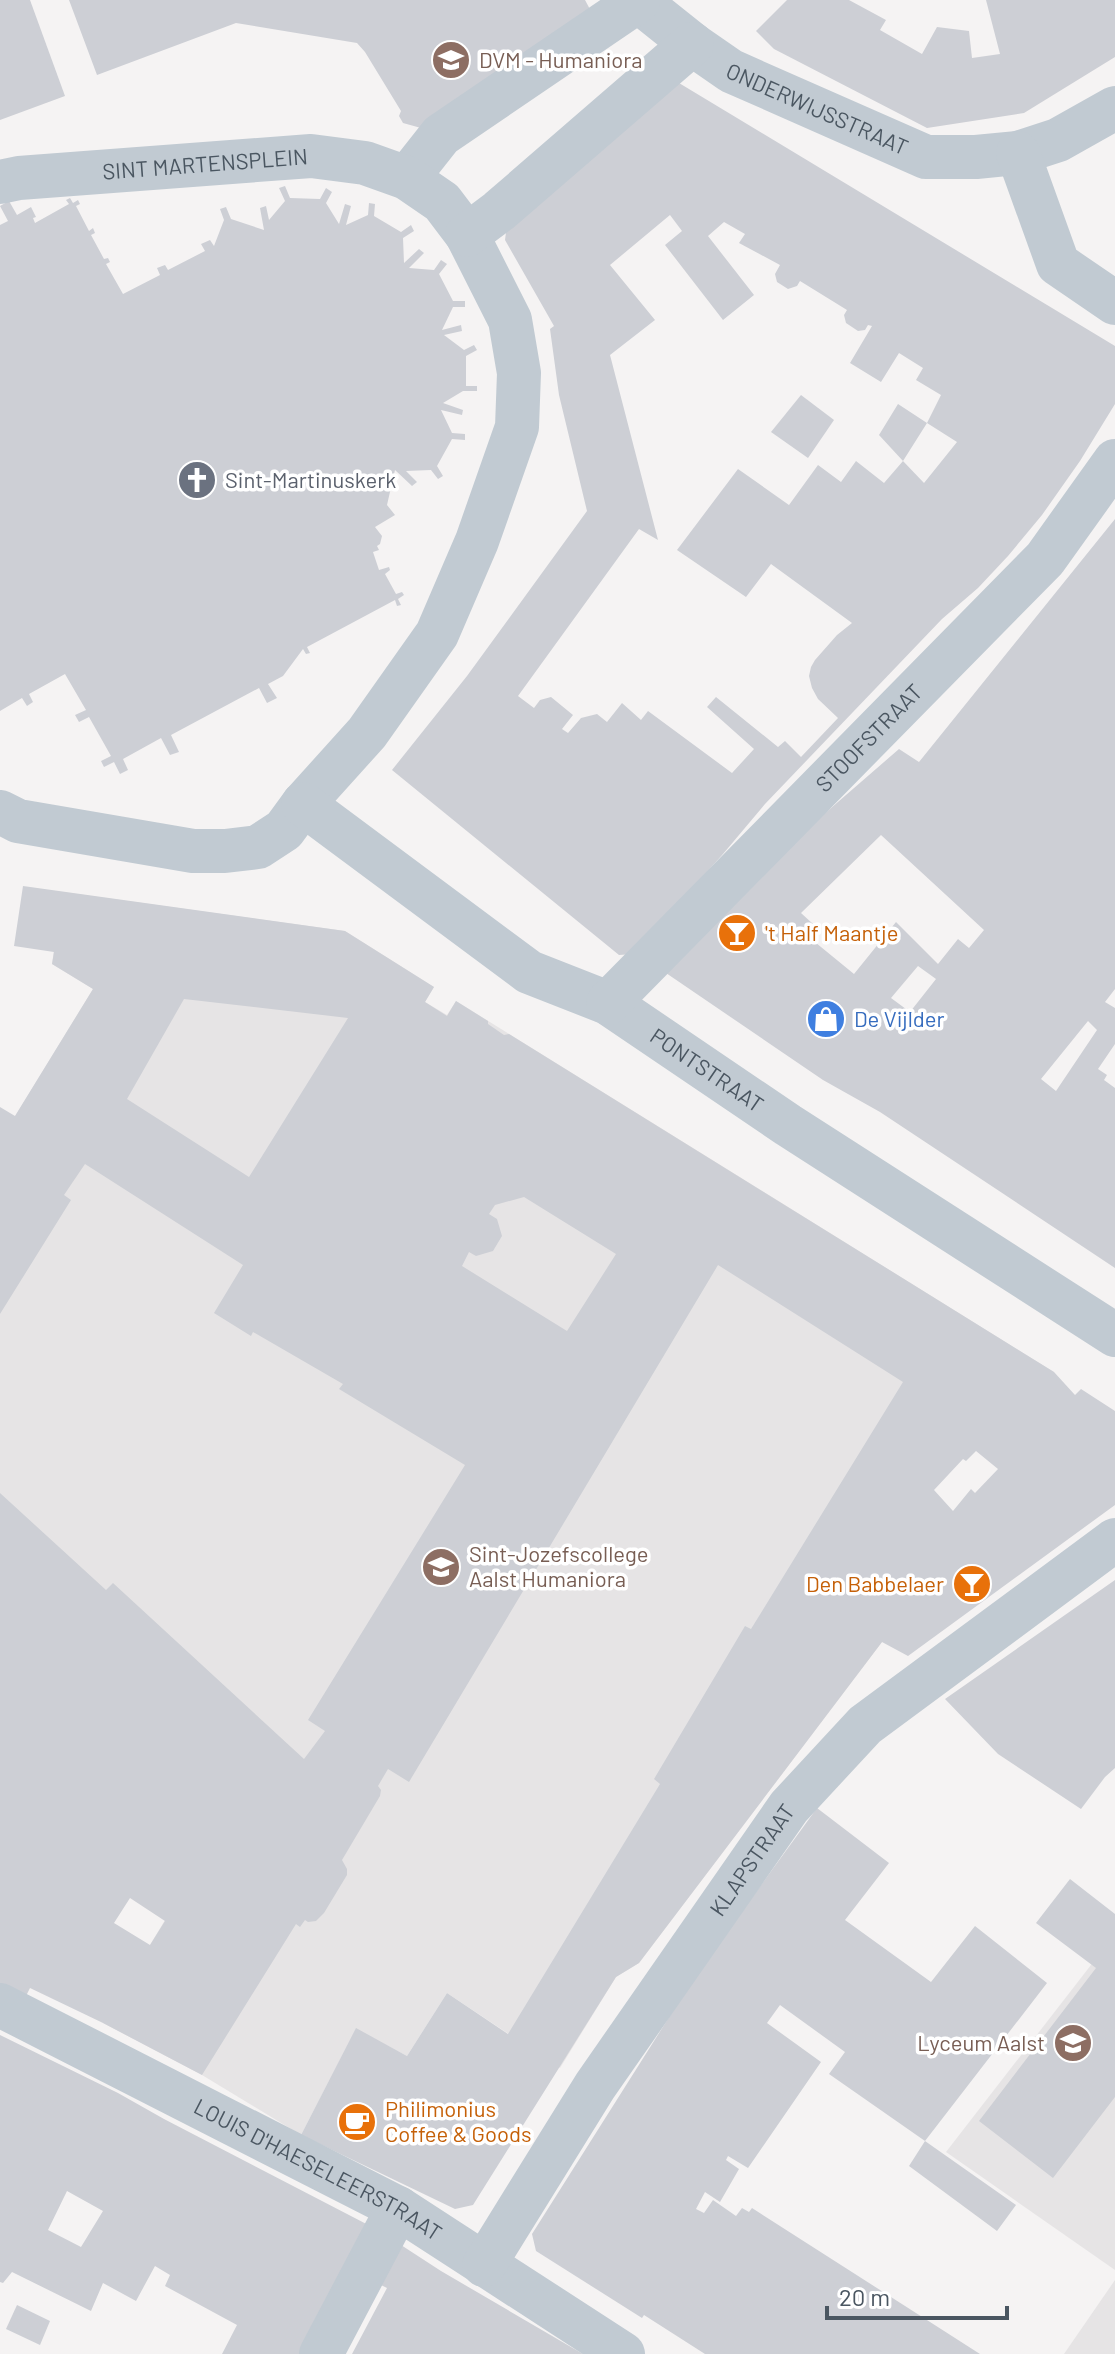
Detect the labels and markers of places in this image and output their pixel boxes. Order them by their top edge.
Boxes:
school or university icon: DVM - Humaniora [430,39,472,81]
place label: DVM - Humaniora [479,46,643,72]
church icon: Sint-Martinuskerk [176,459,218,501]
place label: Sint-Martinuskerk [225,466,396,492]
bar icon: 't Half Maantje [716,912,758,954]
place label: 't Half Maantje [765,919,898,945]
shop icon: De Vijlder [805,998,847,1040]
place label: De Vijlder [854,1005,945,1031]
place label: Sint-Jozefscollege Aalst Humaniora [469,1540,648,1591]
school or university icon: Sint-Jozefscollege Aalst Humaniora [420,1546,462,1588]
bar icon: Den Babbelaer [951,1563,993,1605]
place label: Den Babbelaer [806,1570,944,1596]
school or university icon: Lyceum Aalst [1052,2022,1094,2064]
place label: Lyceum Aalst [917,2029,1045,2055]
place label: Philimonius Coffee & Goods [385,2095,532,2146]
cafe icon: Philimonius Coffee & Goods [336,2101,378,2143]

